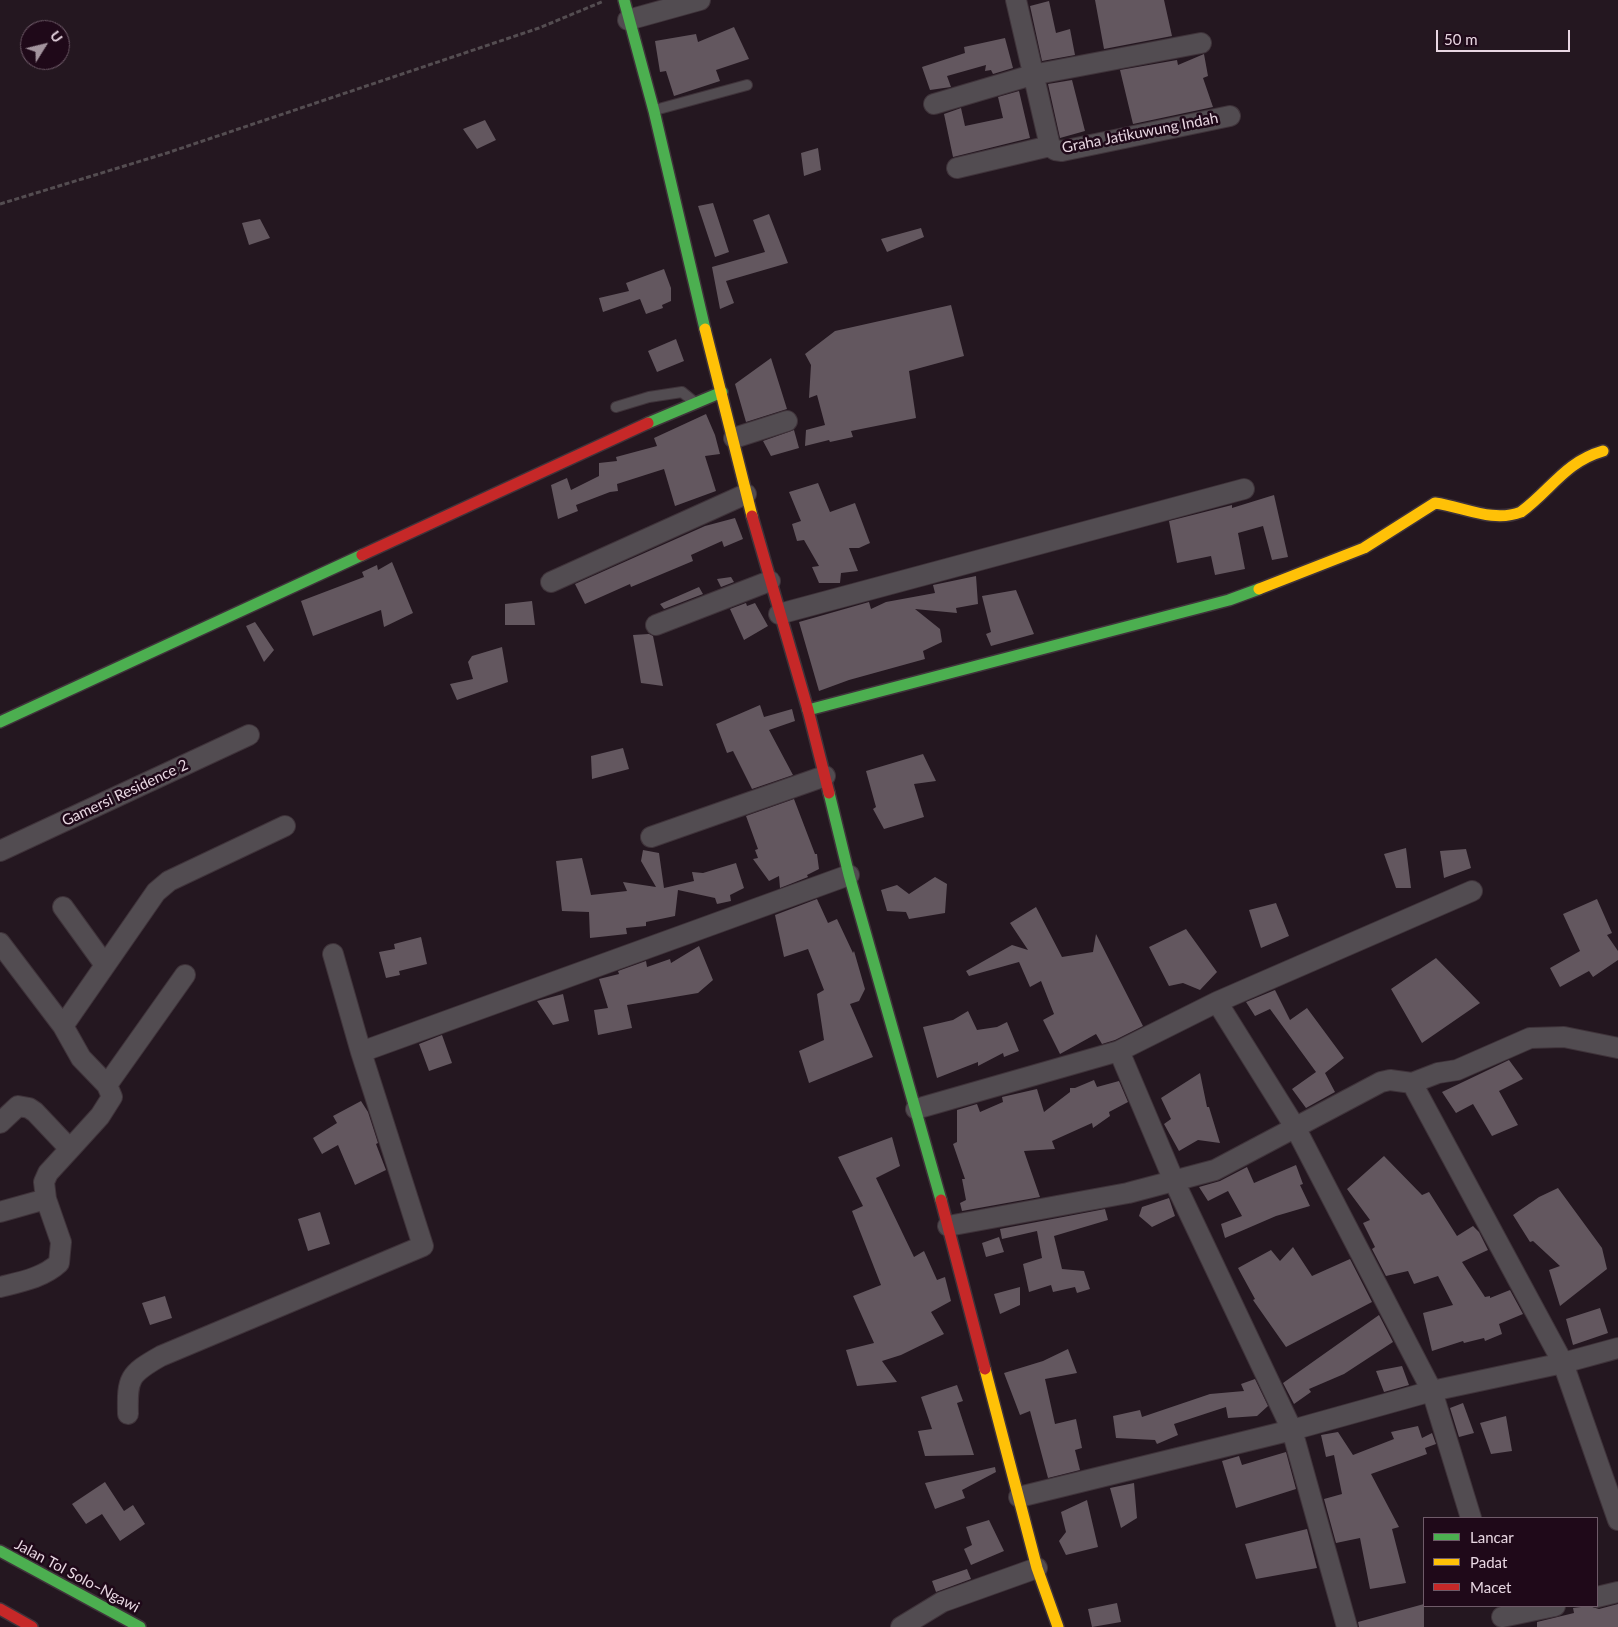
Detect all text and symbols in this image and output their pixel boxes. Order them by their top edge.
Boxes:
north arrow [20,20,70,70]
scale bar [1438,20,1572,52]
text: U [47,27,67,46]
text: 50 m [1444,30,1478,48]
street label: Graha Jatikuwung Indah [1060,109,1220,157]
street label: Gamersi Residence 2 [59,756,191,830]
legend [1423,1517,1598,1607]
text: Lancar [1470,1528,1514,1546]
street label: Jalan Tol Solo–Ngawi [12,1535,142,1617]
text: Padat [1470,1553,1507,1571]
text: Macet [1470,1578,1511,1596]

